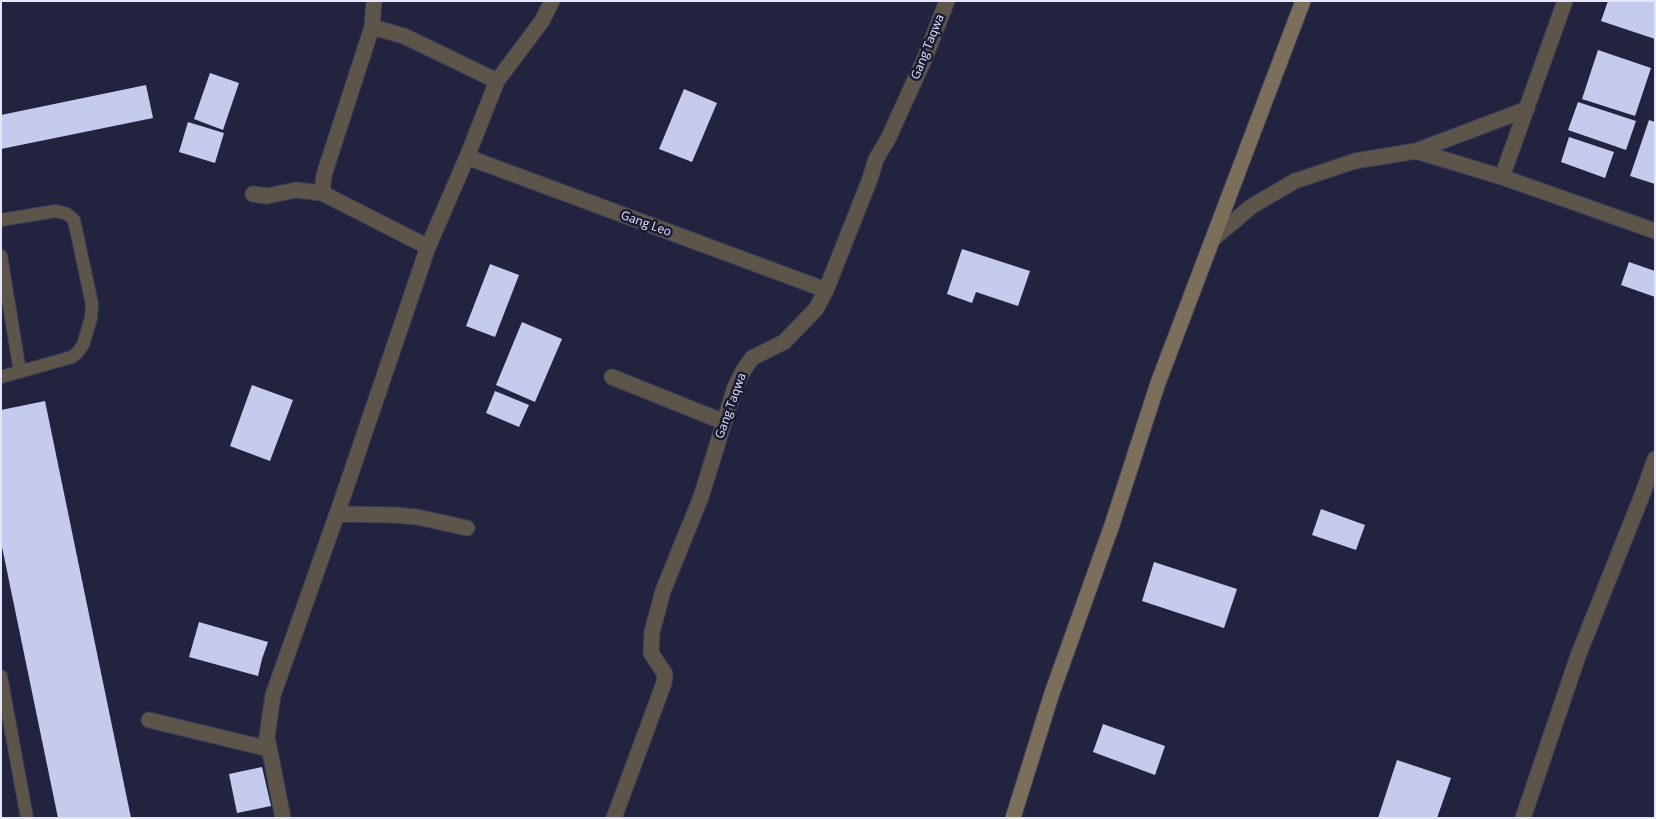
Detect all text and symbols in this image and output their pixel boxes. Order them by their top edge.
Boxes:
street label: Gang Taqwa [908,12,948,82]
street label: Gang Leo [619,208,673,240]
street label: Gang Taqwa [712,371,750,441]

